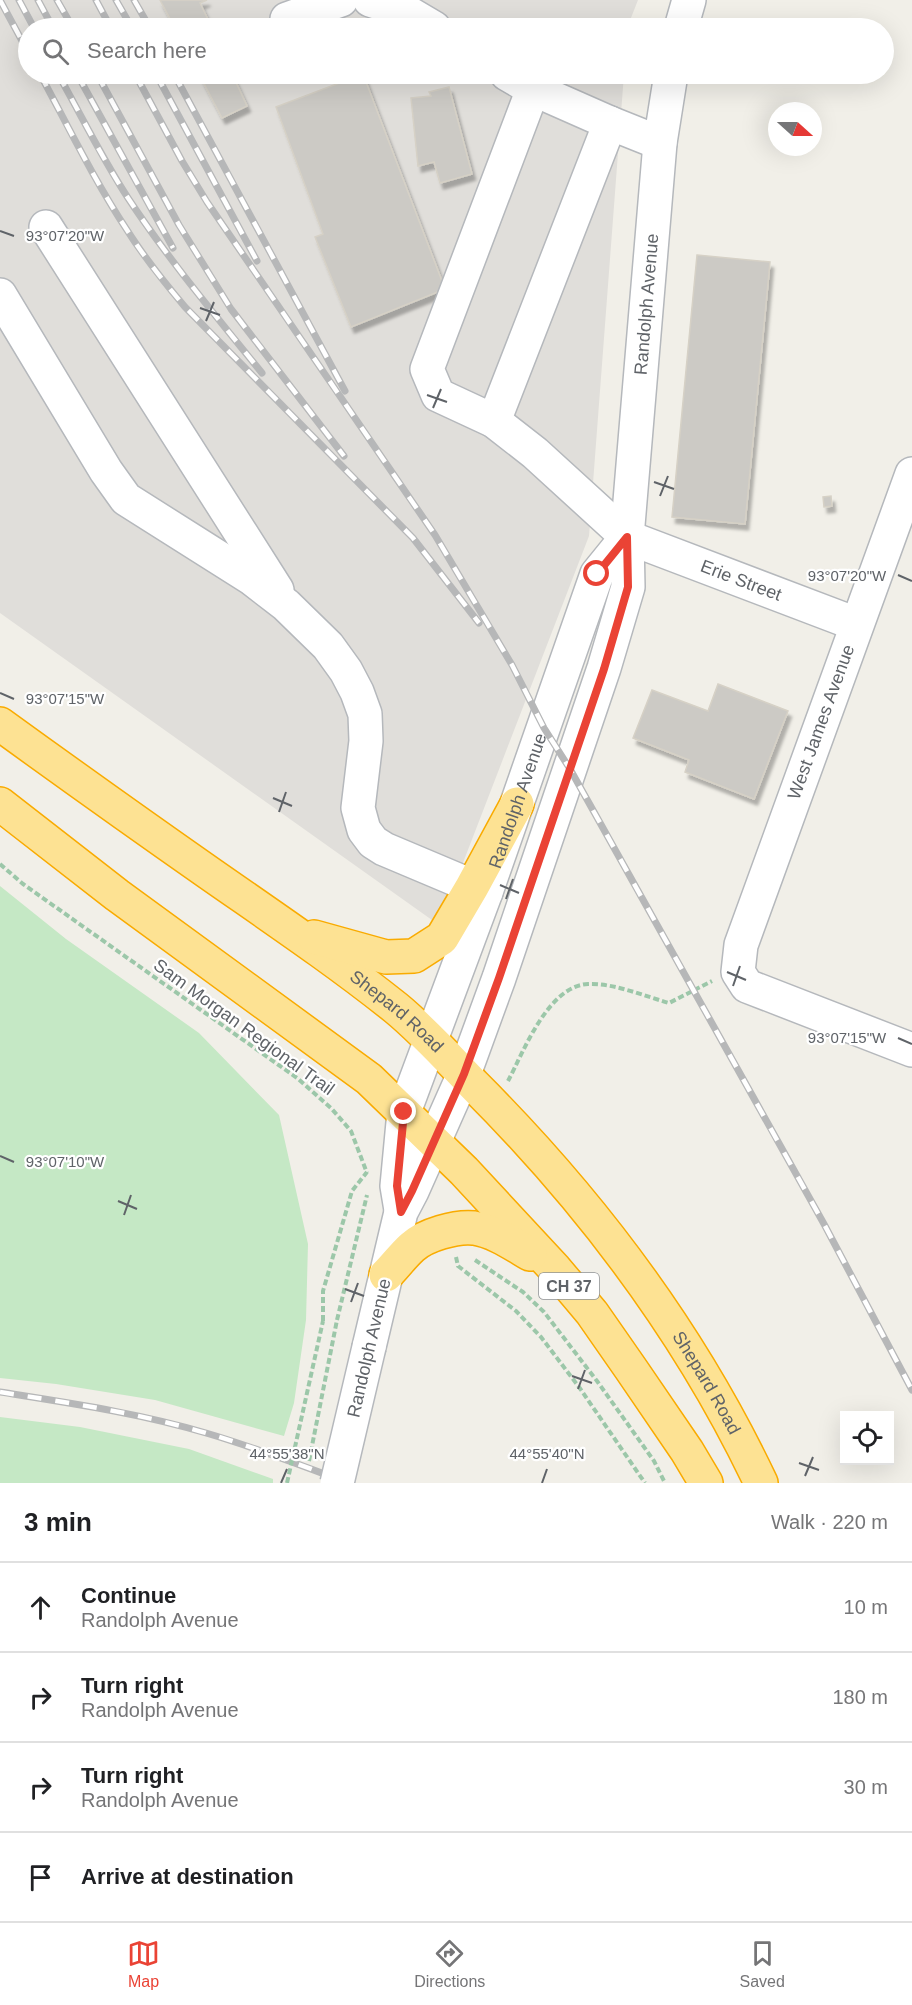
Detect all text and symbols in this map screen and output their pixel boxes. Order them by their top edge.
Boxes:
search box [18,18,894,84]
icon: search [39,35,72,68]
text: Search here [87,38,207,63]
north arrow [768,102,822,156]
text: 93°07'20"W [26,227,105,244]
street label: Randolph Avenue [631,233,662,376]
street label: Erie Street [698,556,784,605]
route start [583,560,609,586]
text: 93°07'20"W [808,567,887,584]
street label: West James Avenue [784,642,858,802]
text: 93°07'15"W [26,690,105,707]
street label: Randolph Avenue [485,731,551,871]
street label: Sam Morgan Regional Trail [150,955,338,1099]
street label: Shepard Road [346,966,447,1057]
text: 93°07'15"W [808,1029,887,1046]
route end [390,1098,416,1124]
text: 93°07'10"W [26,1153,105,1170]
road number: CH 37 [539,1273,599,1299]
street label: Randolph Avenue [343,1277,395,1419]
street label: Shepard Road [668,1328,745,1438]
map controls [840,1411,894,1465]
button: locate [840,1411,894,1465]
text: 44°55'38"N [249,1445,325,1462]
text: 44°55'40"N [509,1445,585,1462]
text: 3 min [24,1507,92,1537]
text: Walk · 220 m [771,1511,888,1533]
text: Continue [81,1583,176,1608]
icon: ahead [24,1591,57,1624]
text: 10 m [844,1596,888,1618]
text: Randolph Avenue [81,1609,239,1631]
text: Turn right [81,1673,183,1698]
icon: right [24,1681,57,1714]
text: 180 m [832,1686,888,1708]
text: Randolph Avenue [81,1699,239,1721]
text: Turn right [81,1763,183,1788]
icon: right [24,1771,57,1804]
text: 30 m [844,1776,888,1798]
text: Randolph Avenue [81,1789,239,1811]
icon: arrive [24,1861,57,1894]
text: Arrive at destination [81,1864,294,1889]
tab: Map [127,1937,160,1991]
tab: Directions [414,1937,485,1991]
tab: Saved [740,1937,785,1991]

